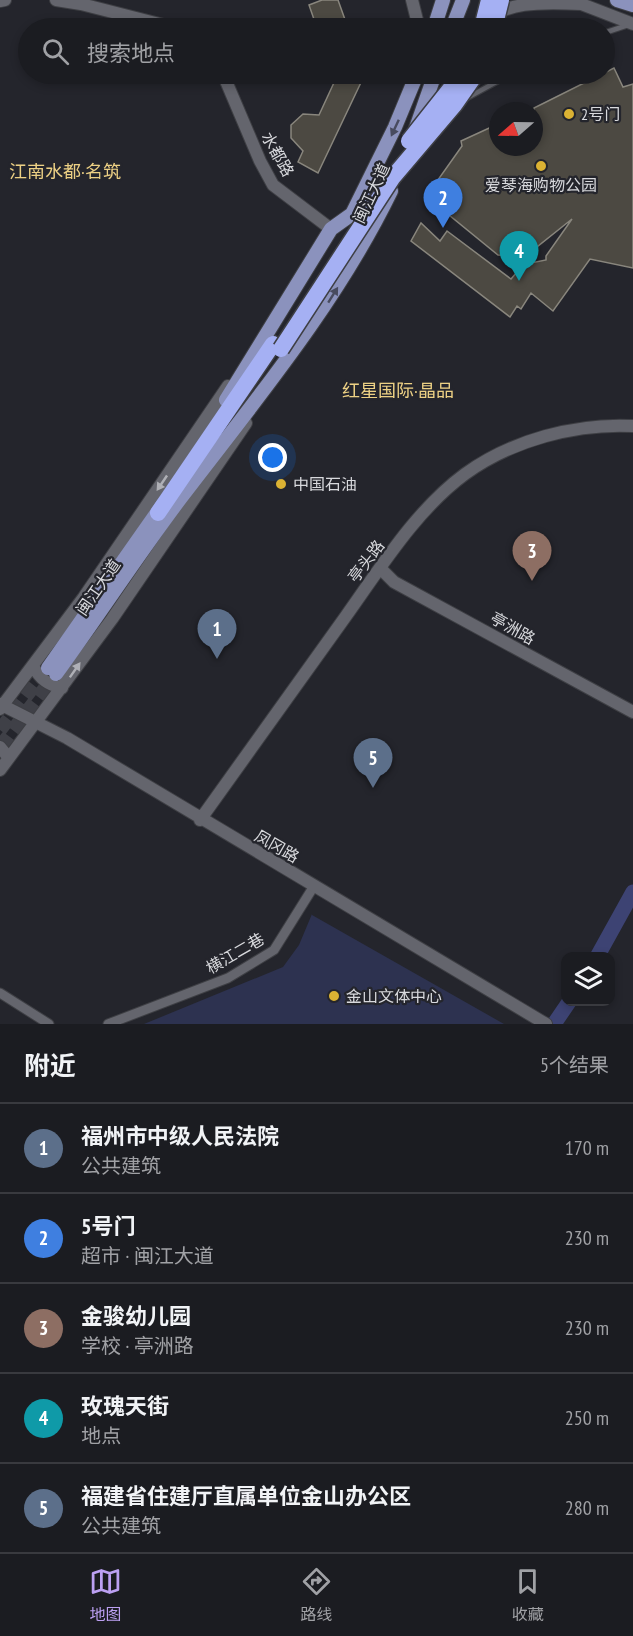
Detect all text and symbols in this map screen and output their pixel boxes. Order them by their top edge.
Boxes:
search box [18,18,615,84]
icon: search [39,35,72,68]
text: 搜索地点 [87,39,175,67]
north arrow [489,102,543,156]
place label: 2号门 [581,104,620,124]
marker: 2号门 [562,107,576,121]
one-way arrow [390,119,399,136]
street label: 水都路 [258,128,298,180]
marker: 爱琴海购物公园 [534,159,548,173]
district label: 江南水都·名筑 [9,160,121,183]
street label: 闽江大道 [348,160,394,226]
place label: 爱琴海购物公园 [485,175,597,195]
pin: 2 [424,178,462,228]
pin: 4 [500,232,538,281]
one-way arrow [327,287,338,303]
district label: 红星国际·晶品 [342,379,454,402]
your location [258,443,287,472]
one-way arrow [156,474,168,490]
place label: 中国石油 [293,474,357,494]
marker: 中国石油 [274,477,288,491]
pin: 3 [512,532,552,581]
street label: 亭头路 [344,536,388,586]
street label: 闽江大道 [71,555,125,619]
street label: 亭洲路 [487,608,539,648]
pin: 1 [198,610,236,659]
one-way arrow [69,662,81,678]
pin: 5 [354,738,392,788]
street label: 凤冈路 [251,825,303,867]
street label: 横江二巷 [202,928,268,978]
map controls [561,952,615,1006]
button: layers [561,952,615,1006]
place label: 金山文体中心 [346,986,442,1006]
marker: 金山文体中心 [327,989,341,1003]
text: 附近 [24,1049,76,1082]
text: 5个结果 [540,1052,609,1078]
text: 福州市中级人民法院 [81,1122,279,1150]
text: 1 [39,1135,48,1161]
text: 170 m [565,1135,609,1161]
text: 公共建筑 [81,1153,161,1179]
text: 5号门 [81,1212,136,1240]
text: 2 [39,1225,48,1251]
text: 230 m [565,1225,609,1251]
text: 超市 · 闽江大道 [81,1243,214,1269]
text: 金骏幼儿园 [81,1302,191,1330]
text: 3 [39,1315,48,1341]
text: 230 m [565,1315,609,1341]
text: 学校 · 亭洲路 [81,1333,194,1359]
text: 玫瑰天街 [81,1392,169,1420]
text: 4 [39,1405,48,1431]
text: 250 m [565,1405,609,1431]
text: 地点 [81,1423,121,1449]
text: 福建省住建厅直属单位金山办公区 [81,1482,411,1510]
text: 5 [39,1495,48,1521]
text: 280 m [565,1495,609,1521]
text: 公共建筑 [81,1513,161,1539]
tab: 地图 [89,1565,122,1625]
tab: 路线 [300,1565,333,1625]
tab: 收藏 [511,1565,544,1625]

